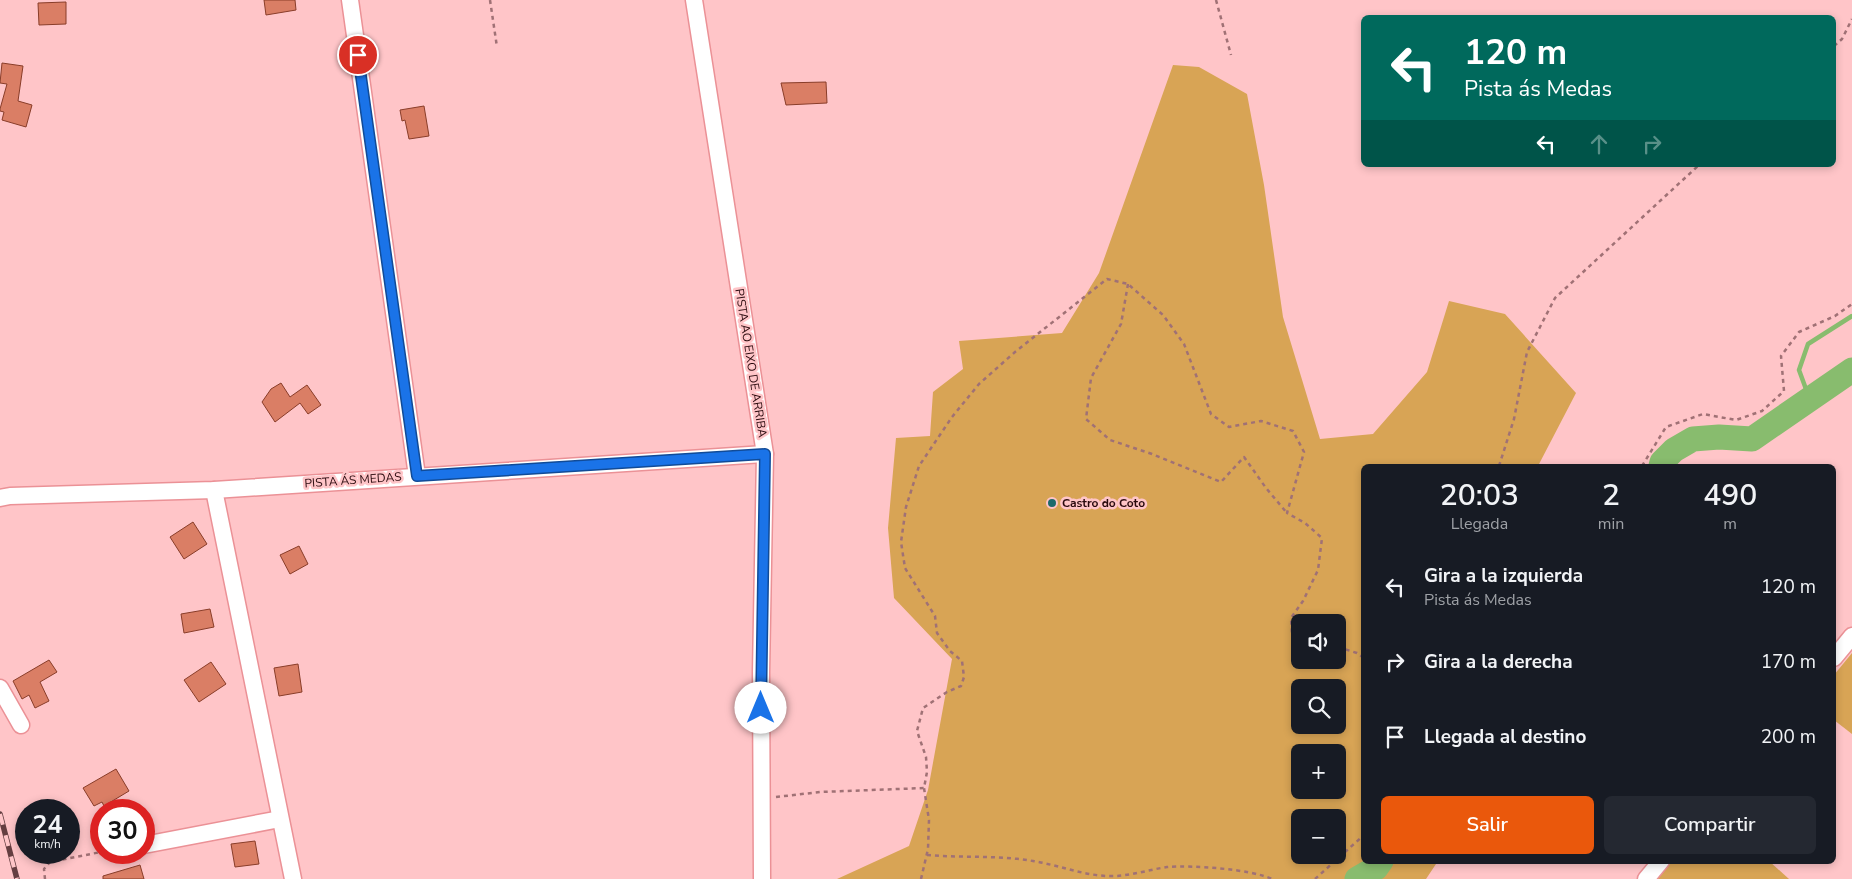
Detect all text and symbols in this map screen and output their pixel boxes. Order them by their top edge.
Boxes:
text: 120 m [1464,29,1567,76]
pin [337,34,379,76]
icon: left [1381,35,1446,100]
icon: arrive [344,41,372,69]
text: Pista ás Medas [1464,74,1612,104]
icon: left [1532,130,1560,158]
icon: ahead [1585,130,1613,158]
icon: right [1638,130,1666,158]
street label: PISTA AO EIXO DE ARRIBA [731,287,771,439]
street label: PISTA ÁS MEDAS [304,469,402,491]
text: 20:03 [1440,475,1519,516]
text: 2 [1602,475,1620,516]
text: 490 [1703,475,1757,516]
place label: Castro do Coto [1062,495,1145,511]
marker: Castro do Coto [1046,497,1058,509]
text: Llegada [1451,513,1508,535]
text: min [1598,513,1624,535]
text: m [1723,513,1737,535]
text: Gira a la izquierda [1424,563,1583,589]
icon: left [1381,573,1409,601]
text: 120 m [1761,574,1816,600]
text: Pista ás Medas [1424,589,1532,611]
map controls [1291,614,1346,864]
button: sound [1291,614,1346,669]
icon: right [1381,648,1409,676]
text: Gira a la derecha [1424,649,1573,675]
text: 170 m [1761,649,1816,675]
button: search [1291,679,1346,734]
position arrow [734,681,786,733]
icon: arrive [1381,723,1409,751]
text: Llegada al destino [1424,724,1586,750]
text: 200 m [1761,724,1816,750]
button: + [1291,744,1346,799]
button: Salir [1381,796,1594,854]
button: Compartir [1604,796,1816,854]
speed limit sign: 30 [90,799,155,864]
text: 24 [32,808,63,842]
button: − [1291,809,1346,864]
text: km/h [34,836,61,852]

